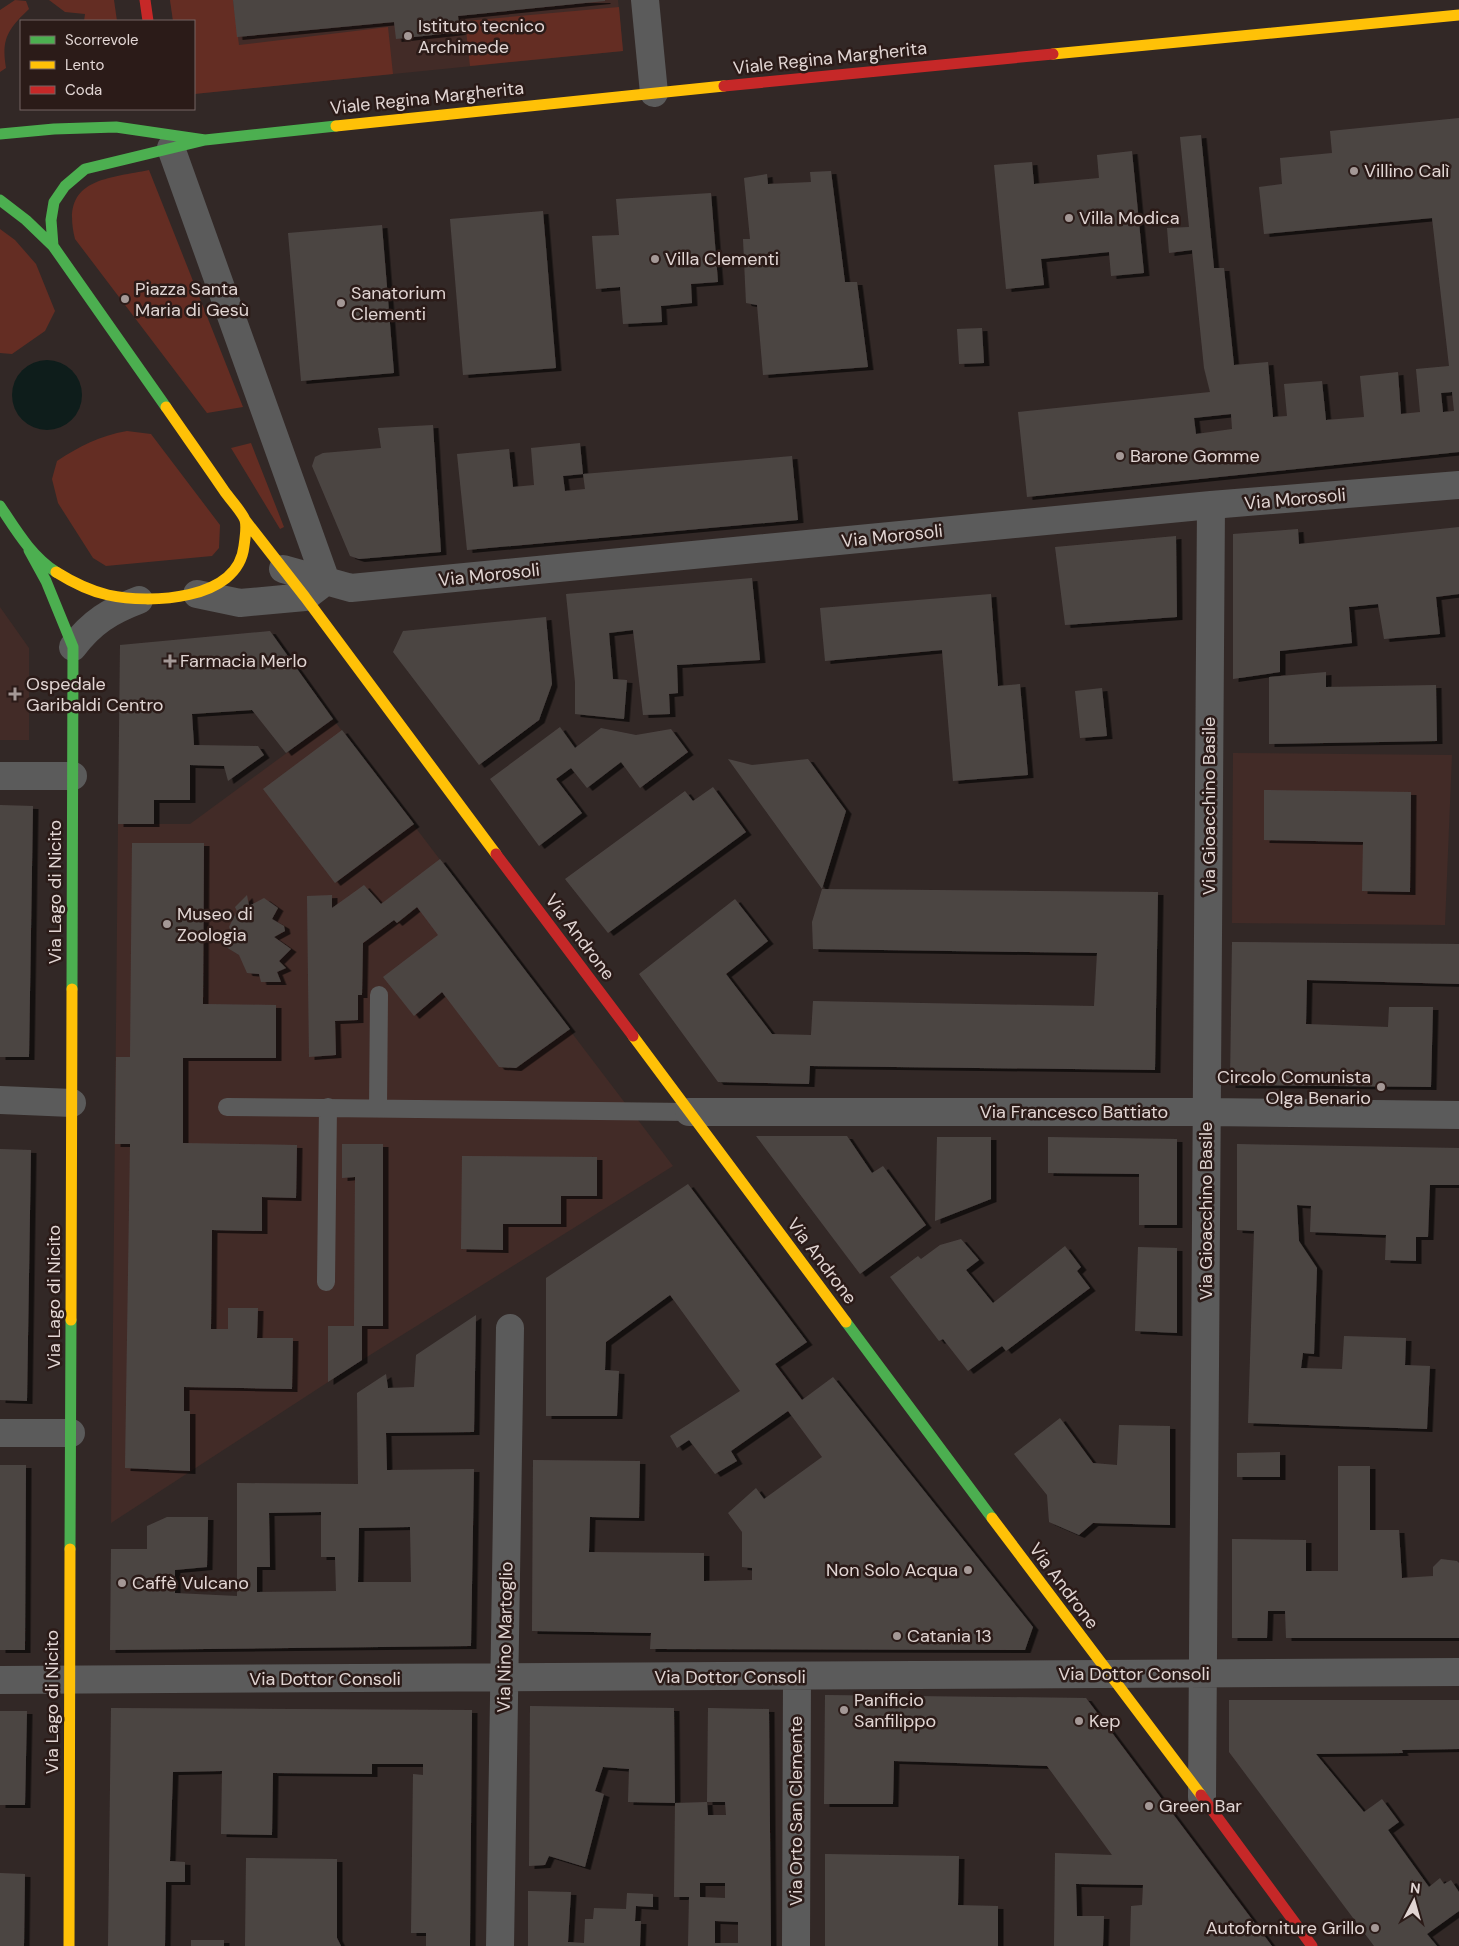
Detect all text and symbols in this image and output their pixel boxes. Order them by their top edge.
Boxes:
place label: Istituto tecnico Archimede [418,14,545,59]
legend [20,20,195,110]
text: Scorrevole [65,30,139,50]
marker: Istituto tecnico Archimede [402,30,414,42]
street label: Viale Regina Margherita [732,36,928,80]
text: Lento [65,55,104,75]
street label: Viale Regina Margherita [329,76,525,120]
text: Coda [65,80,102,100]
place label: Villino Calì [1364,159,1449,183]
marker: Villino Calì [1348,165,1360,177]
place label: Villa Modica [1079,206,1179,230]
marker: Villa Modica [1063,212,1075,224]
place label: Villa Clementi [665,247,779,271]
marker: Villa Clementi [649,253,661,265]
place label: Piazza Santa Maria di Gesù [135,277,249,322]
place label: Sanatorium Clementi [351,281,446,326]
marker: Piazza Santa Maria di Gesù [119,293,131,305]
marker: Sanatorium Clementi [335,297,347,309]
place label: Barone Gomme [1130,444,1260,468]
marker: Barone Gomme [1114,450,1126,462]
street label: Via Morosoli [1243,483,1347,515]
street label: Via Morosoli [840,519,944,553]
street label: Via Morosoli [437,558,541,592]
place label: Farmacia Merlo [180,649,307,673]
marker: Farmacia Merlo [164,655,176,667]
place label: Ospedale Garibaldi Centro [26,672,163,717]
marker: Ospedale Garibaldi Centro [8,687,22,701]
street label: Via Gioacchino Basile [1197,717,1221,895]
street label: Via Lago di Nicito [43,820,67,964]
street label: Via Androne [540,889,620,985]
place label: Museo di Zoologia [177,902,253,947]
marker: Museo di Zoologia [161,918,173,930]
place label: Circolo Comunista Olga Benario [1217,1065,1371,1110]
marker: Circolo Comunista Olga Benario [1375,1081,1387,1093]
street label: Via Francesco Battiato [980,1100,1168,1124]
street label: Via Gioacchino Basile [1194,1122,1218,1300]
street label: Via Androne [782,1213,862,1309]
street label: Via Lago di Nicito [42,1225,66,1369]
street label: Via Androne [1024,1538,1104,1634]
place label: Non Solo Acqua [826,1558,958,1582]
street label: Via Nino Martoglio [492,1561,518,1713]
marker: Non Solo Acqua [962,1564,974,1576]
place label: Caffè Vulcano [132,1571,249,1595]
marker: Caffè Vulcano [116,1577,128,1589]
place label: Catania 13 [907,1624,992,1648]
street label: Via Lago di Nicito [40,1630,64,1774]
marker: Catania 13 [891,1630,903,1642]
street label: Via Dottor Consoli [1058,1662,1210,1686]
street label: Via Dottor Consoli [654,1665,806,1689]
street label: Via Dottor Consoli [249,1667,401,1691]
place label: Panificio Sanfilippo [854,1688,936,1733]
marker: Panificio Sanfilippo [838,1704,850,1716]
place label: Kep [1089,1709,1120,1733]
marker: Kep [1073,1715,1085,1727]
street label: Via Orto San Clemente [784,1716,808,1906]
place label: Green Bar [1159,1794,1242,1818]
marker: Green Bar [1143,1800,1155,1812]
north arrow [1389,1876,1439,1926]
text: N [1409,1879,1421,1898]
place label: Autoforniture Grillo [1206,1916,1365,1940]
marker: Autoforniture Grillo [1369,1922,1381,1934]

